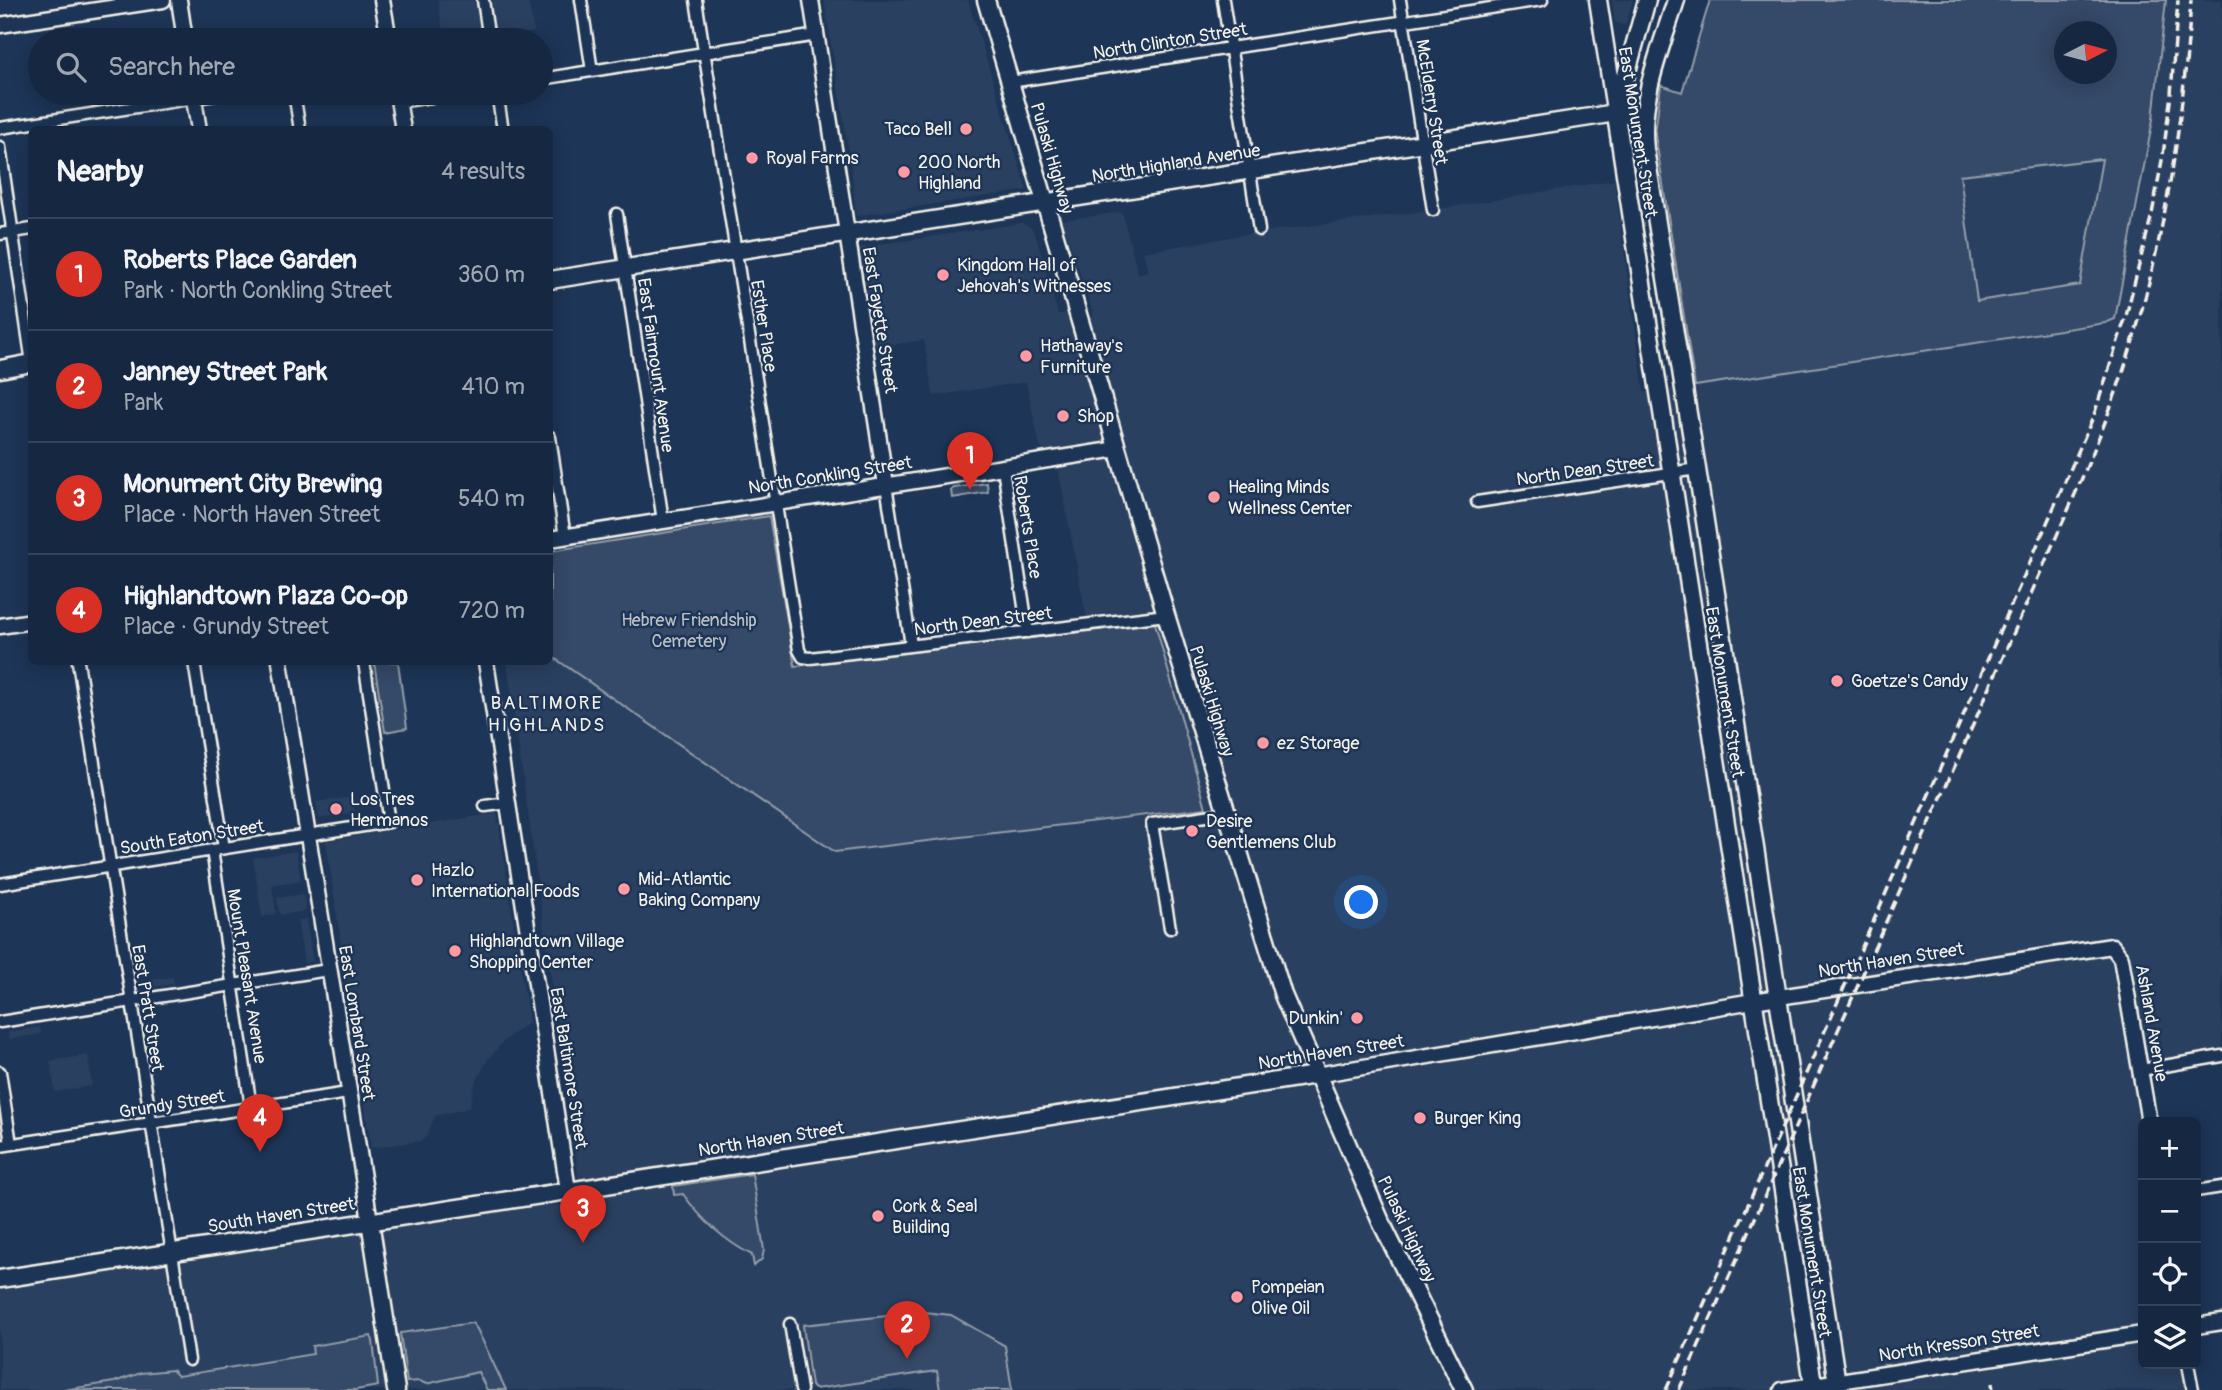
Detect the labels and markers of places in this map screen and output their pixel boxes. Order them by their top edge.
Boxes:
place label: Taco Bell [884,118,952,141]
marker: Taco Bell [958,121,974,137]
place label: Royal Farms [766,147,859,170]
marker: Royal Farms [744,150,760,166]
place label: 200 North Highland [918,151,1001,195]
marker: 200 North Highland [896,164,912,180]
place label: Kingdom Hall of Jehovah's Witnesses [957,254,1111,298]
marker: Kingdom Hall of Jehovah's Witnesses [935,267,951,283]
place label: Hathaway's Furniture [1040,335,1123,379]
marker: Hathaway's Furniture [1018,348,1034,364]
place label: Shop [1077,405,1114,428]
marker: Shop [1055,408,1071,424]
pin: 1 [947,432,993,490]
place label: Healing Minds Wellness Center [1228,476,1353,520]
marker: Healing Minds Wellness Center [1206,489,1222,505]
place label: Goetze's Candy [1851,670,1968,693]
marker: Goetze's Candy [1829,673,1845,689]
place label: ez Storage [1277,732,1359,755]
marker: ez Storage [1255,735,1271,751]
place label: Los Tres Hermanos [350,788,428,832]
marker: Los Tres Hermanos [328,801,344,817]
place label: Desire Gentlemens Club [1206,810,1336,854]
marker: Desire Gentlemens Club [1184,823,1200,839]
place label: Hazlo International Foods [431,859,580,903]
place label: Mid-Atlantic Baking Company [638,868,761,912]
marker: Hazlo International Foods [409,872,425,888]
marker: Mid-Atlantic Baking Company [616,881,632,897]
place label: Highlandtown Village Shopping Center [469,930,624,974]
marker: Highlandtown Village Shopping Center [447,943,463,959]
place label: Dunkin' [1289,1007,1343,1030]
marker: Dunkin' [1349,1010,1365,1026]
pin: 4 [237,1094,283,1152]
place label: Burger King [1434,1107,1521,1130]
marker: Burger King [1412,1110,1428,1126]
pin: 3 [560,1185,606,1243]
place label: Cork & Seal Building [892,1195,978,1239]
marker: Cork & Seal Building [870,1208,886,1224]
place label: Pompeian Olive Oil [1251,1276,1325,1320]
marker: Pompeian Olive Oil [1229,1289,1245,1305]
pin: 2 [884,1301,930,1359]

